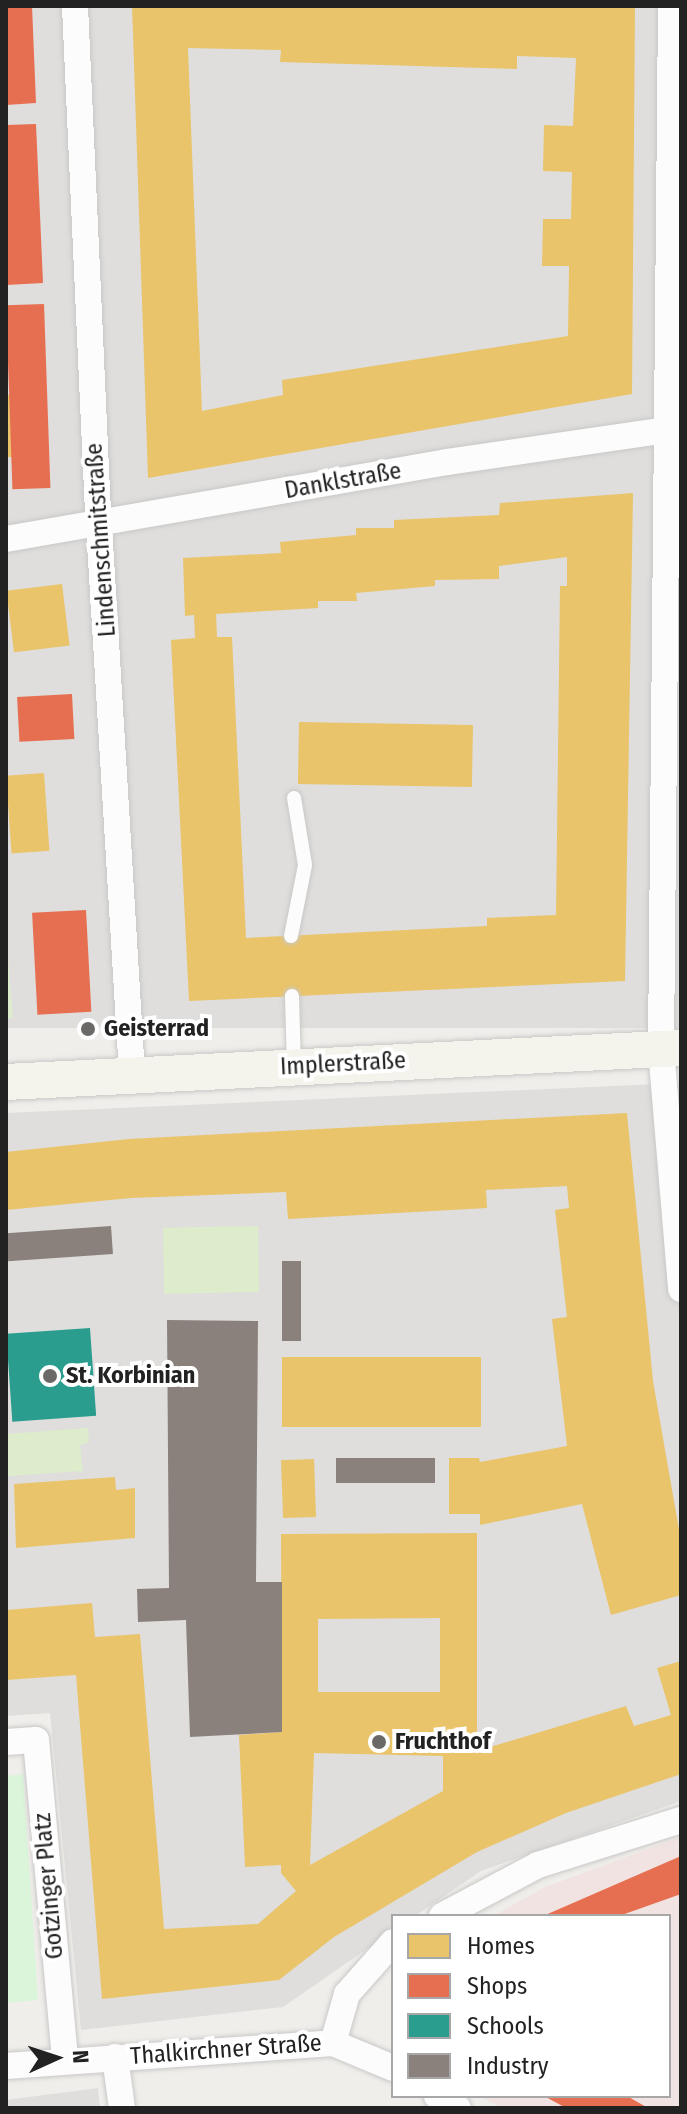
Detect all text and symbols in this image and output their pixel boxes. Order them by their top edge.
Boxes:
street label: Lindenschmitstraße [80,442,122,638]
street label: Danklstraße [282,457,404,505]
place label: Geisterrad [104,1015,209,1043]
marker: Geisterrad [79,1020,97,1038]
street label: Implerstraße [279,1046,407,1082]
place label: St. Korbinian [66,1362,195,1390]
marker: St. Korbinian [41,1367,59,1385]
place label: Fruchthof [395,1728,491,1756]
marker: Fruchthof [370,1733,388,1751]
street label: Gotzinger Platz [28,1812,70,1960]
legend [391,1914,671,2098]
text: Homes [467,1932,535,1960]
text: Shops [467,1972,527,2000]
text: Schools [467,2012,544,2040]
north arrow [16,2018,96,2098]
street label: Thalkirchner Straße [129,2029,323,2071]
text: N [67,2049,94,2064]
text: Industry [467,2052,549,2080]

